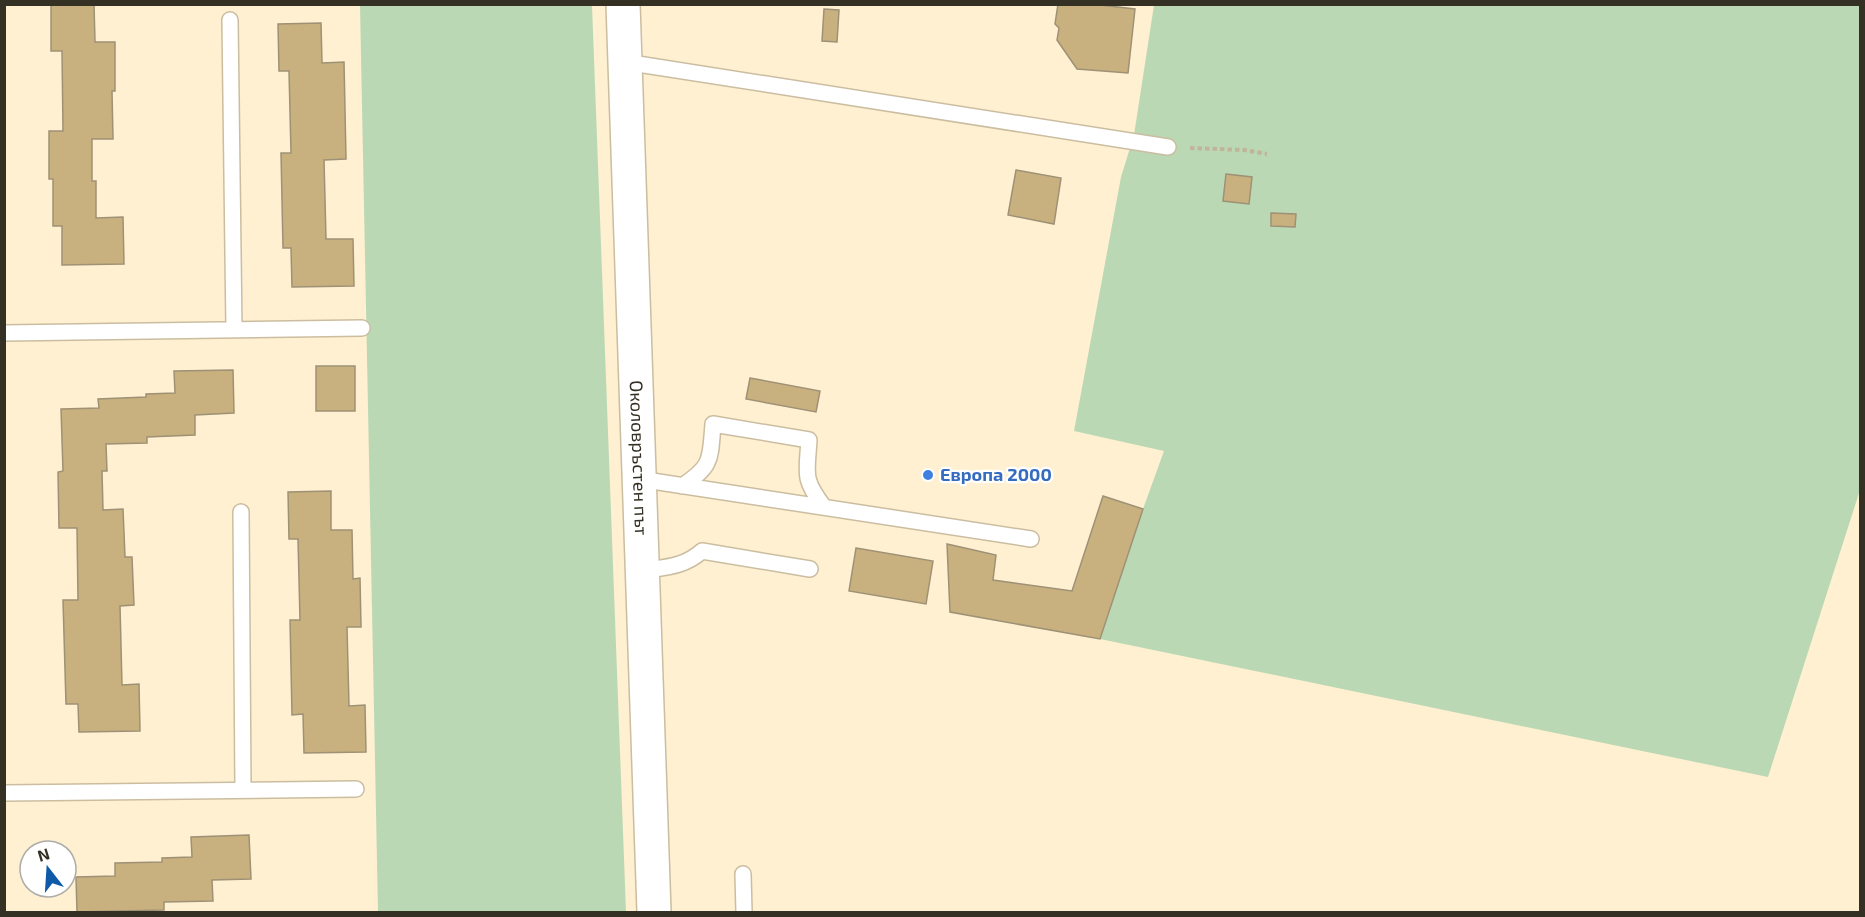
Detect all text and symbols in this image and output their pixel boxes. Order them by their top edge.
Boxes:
street label: Околовръстен път [626,380,653,536]
place label: Европа 2000 [940,463,1052,485]
marker: Европа 2000 [921,468,935,482]
north arrow [18,839,78,899]
text: N [35,843,52,865]

